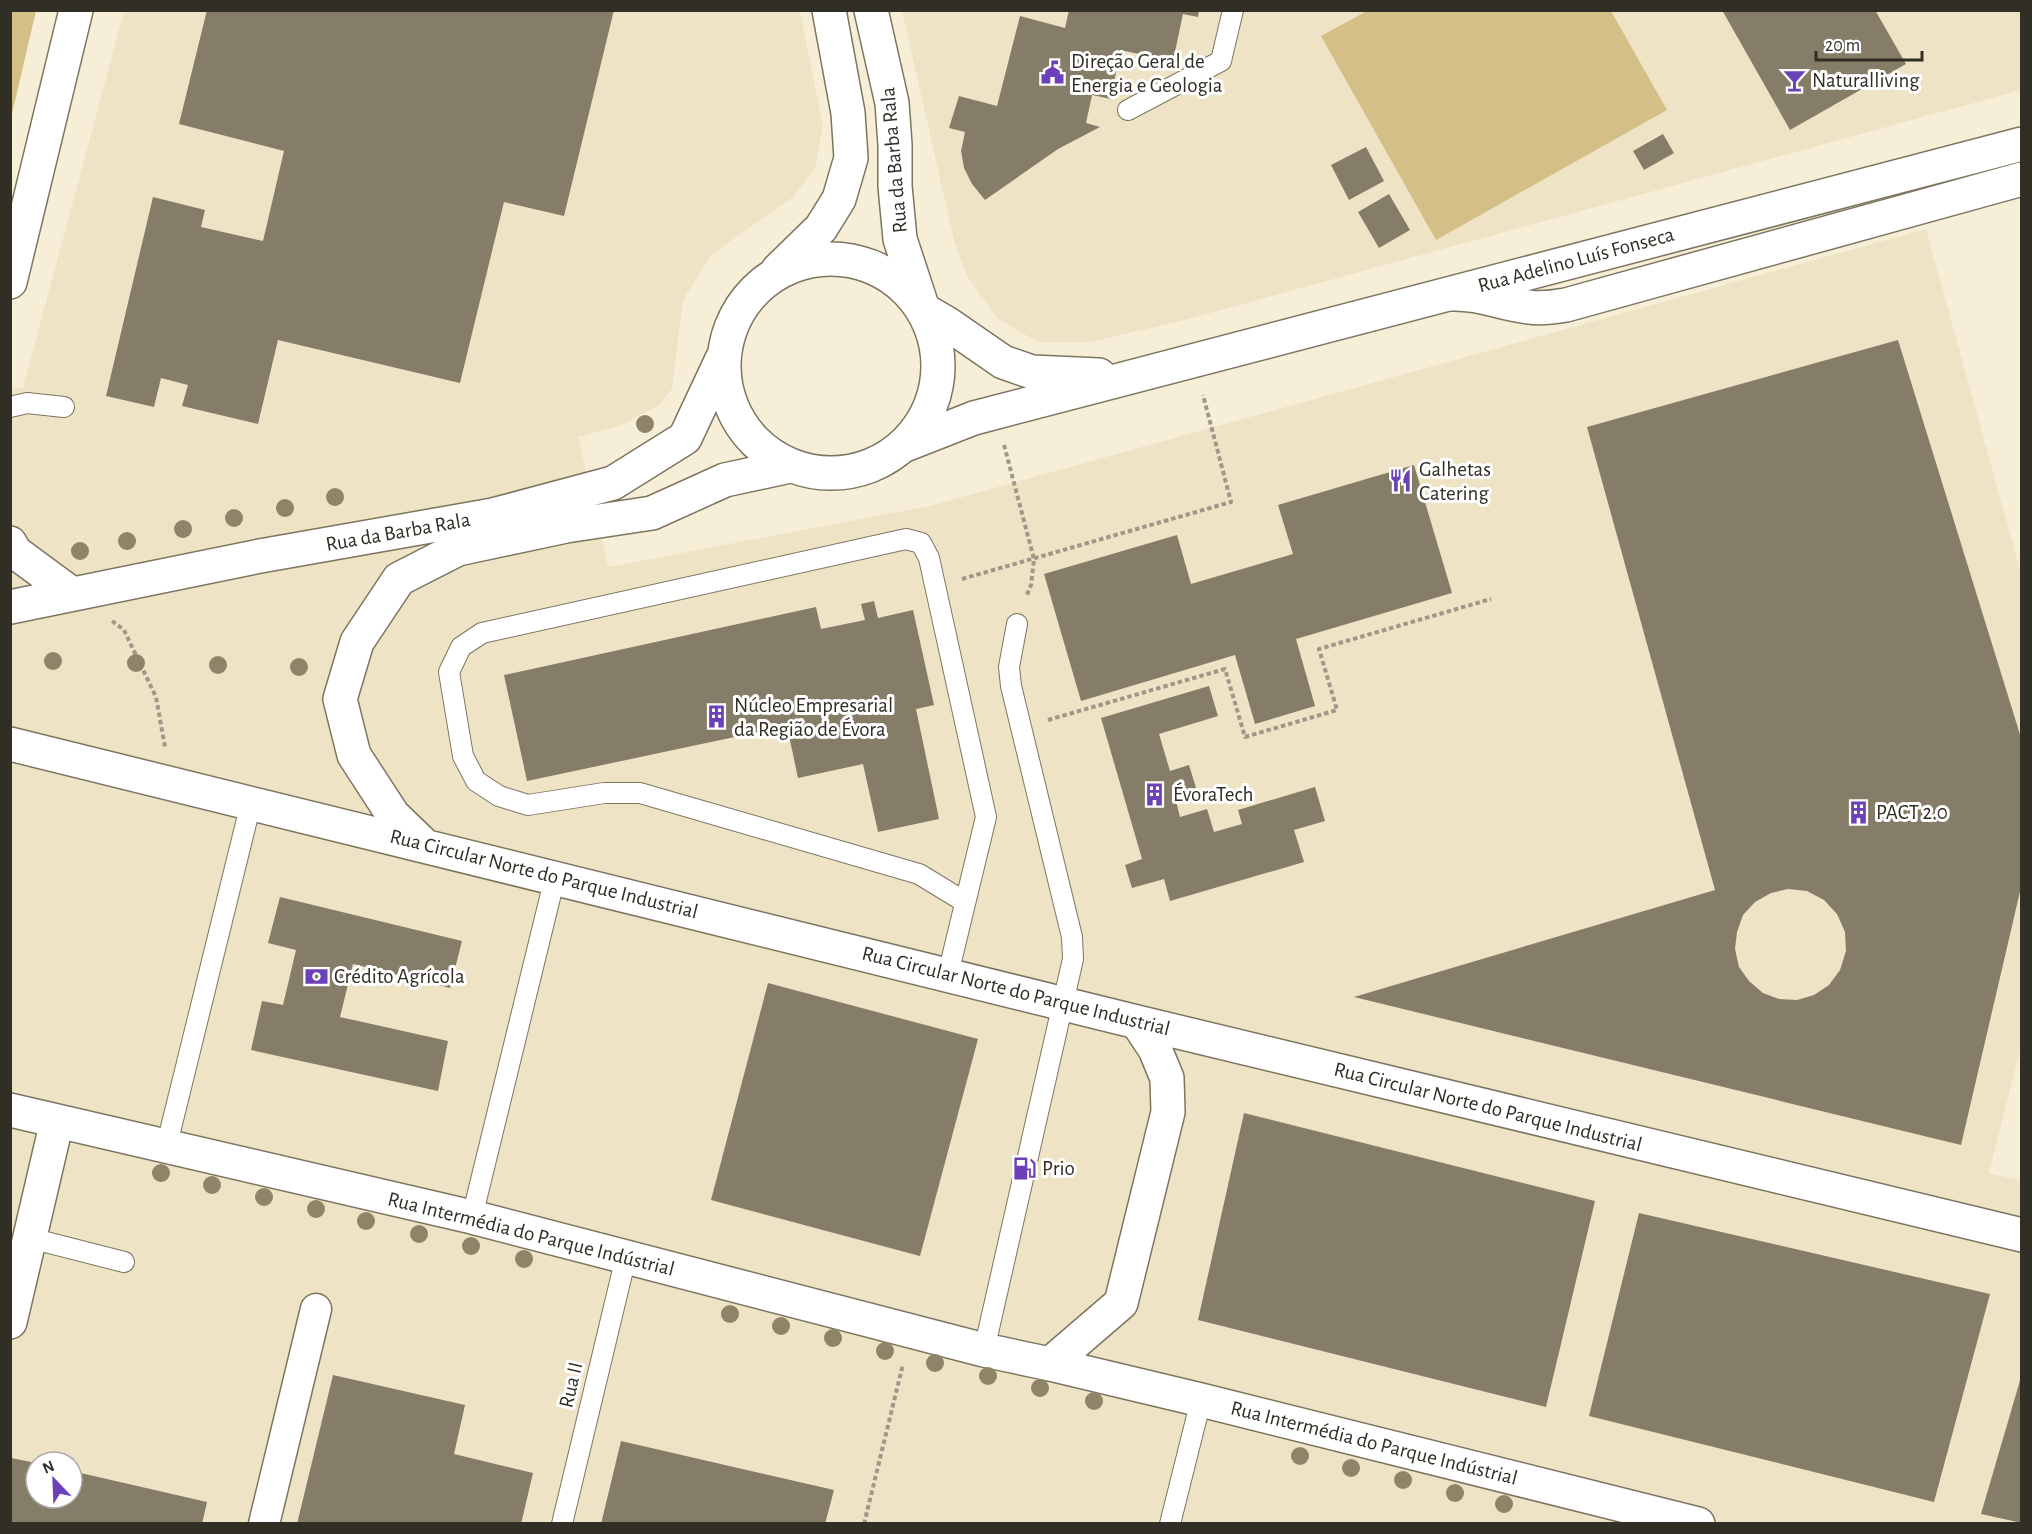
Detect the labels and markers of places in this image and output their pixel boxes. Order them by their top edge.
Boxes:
place label: Direção Geral de Energia e Geologia [1071,51,1223,96]
public building icon: Direção Geral de Energia e Geologia [1040,60,1066,86]
bar icon: Naturalliving [1781,67,1807,93]
place label: Naturalliving [1812,70,1920,91]
place label: Galhetas Catering [1419,459,1491,504]
restaurant icon: Galhetas Catering [1388,468,1414,494]
place label: Núcleo Empresarial da Região de Évora [734,695,893,740]
building icon: Núcleo Empresarial da Região de Évora [703,704,729,730]
building icon: ÉvoraTech [1142,781,1168,807]
place label: ÉvoraTech [1173,782,1253,805]
building icon: PACT 2.0 [1845,799,1871,825]
place label: PACT 2.0 [1876,802,1948,823]
bank icon: Crédito Agrícola [303,963,329,989]
place label: Crédito Agrícola [334,966,465,987]
fuel station icon: Prio [1011,1155,1037,1181]
place label: Prio [1042,1158,1075,1179]

